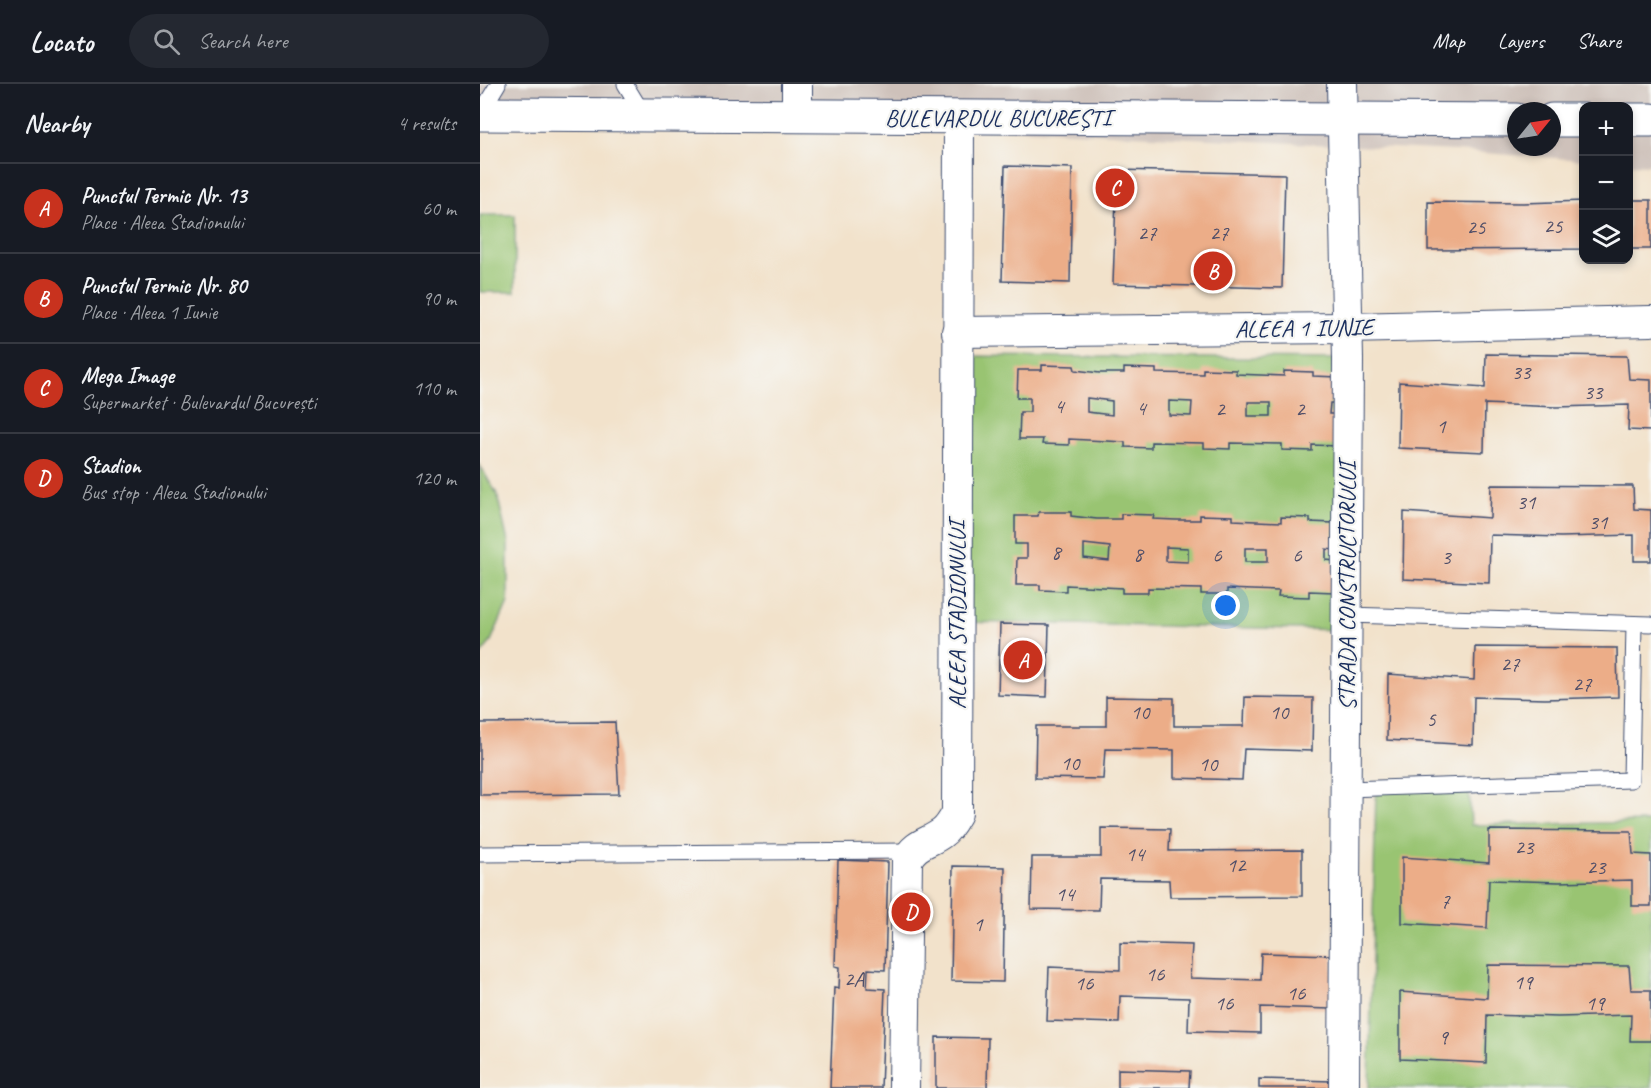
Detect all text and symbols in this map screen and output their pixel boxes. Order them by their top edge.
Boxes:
search box [129,14,549,68]
text: Locato [30,24,93,59]
icon: search [150,25,183,58]
text: Search here [198,27,288,55]
text: Map [1432,28,1465,54]
text: Layers [1498,28,1544,54]
text: Share [1577,28,1621,54]
north arrow [1507,102,1561,156]
map controls [1579,102,1633,264]
button: + [1579,102,1633,156]
street label: BULEVARDUL BUCUREȘTI [885,103,1116,133]
text: Nearby [24,107,89,140]
text: 4 results [397,111,456,136]
button: − [1579,156,1633,210]
pin: C [1096,166,1134,210]
text: Punctul Termic Nr. 13 [81,182,247,210]
text: A [38,196,49,221]
text: 60 m [422,196,456,221]
text: Place · Aleea Stadionului [81,210,243,235]
button: layers [1579,210,1633,264]
house number: 25 [1544,213,1564,239]
house number: 25 [1467,214,1487,240]
house number: 27 [1138,220,1158,246]
house number: 27 [1210,220,1230,246]
pin: B [1194,248,1232,294]
text: Punctul Termic Nr. 80 [81,272,247,300]
text: B [38,286,49,311]
text: 90 m [422,286,456,311]
text: Place · Aleea 1 Iunie [81,300,217,325]
street label: ALEEA 1 IUNIE [1235,312,1377,344]
house number: 33 [1512,359,1532,385]
text: Mega Image [81,362,174,390]
text: C [39,376,48,401]
text: 110 m [413,376,456,401]
house number: 33 [1584,379,1604,405]
text: Supermarket · Bulevardul București [81,390,316,415]
house number: 4 [1054,393,1066,419]
house number: 4 [1136,395,1148,421]
house number: 2 [1215,396,1226,422]
house number: 2 [1295,396,1306,422]
house number: 1 [1436,413,1447,439]
text: Stadion [81,452,141,480]
street label: STRADA CONSTRUCTORULUI [1332,456,1362,711]
text: D [38,466,49,491]
text: 120 m [413,466,456,491]
text: Bus stop · Aleea Stadionului [81,480,266,505]
house number: 31 [1517,489,1537,515]
house number: 31 [1589,509,1609,535]
street label: ALEEA STADIONULUI [942,515,972,709]
house number: 8 [1051,539,1063,565]
house number: 8 [1133,541,1145,567]
house number: 6 [1212,542,1222,568]
house number: 6 [1292,542,1302,568]
house number: 3 [1441,544,1452,570]
your location [1211,591,1240,620]
pin: A [1004,638,1042,682]
house number: 27 [1501,651,1521,677]
house number: 27 [1573,671,1593,697]
house number: 10 [1131,699,1151,725]
house number: 10 [1270,699,1290,725]
house number: 5 [1426,706,1437,732]
house number: 10 [1061,750,1081,776]
house number: 10 [1199,751,1219,777]
house number: 23 [1515,834,1535,860]
house number: 14 [1126,841,1147,867]
house number: 12 [1227,852,1247,878]
house number: 23 [1587,854,1607,880]
house number: 14 [1056,881,1077,907]
house number: 7 [1440,888,1451,914]
pin: D [892,890,930,934]
house number: 1 [973,911,984,937]
house number: 16 [1146,961,1165,987]
house number: 2A [844,966,865,992]
house number: 19 [1514,969,1534,995]
house number: 16 [1075,970,1094,996]
house number: 16 [1287,980,1306,1006]
house number: 16 [1215,990,1234,1016]
house number: 19 [1586,990,1606,1016]
house number: 9 [1438,1024,1449,1050]

